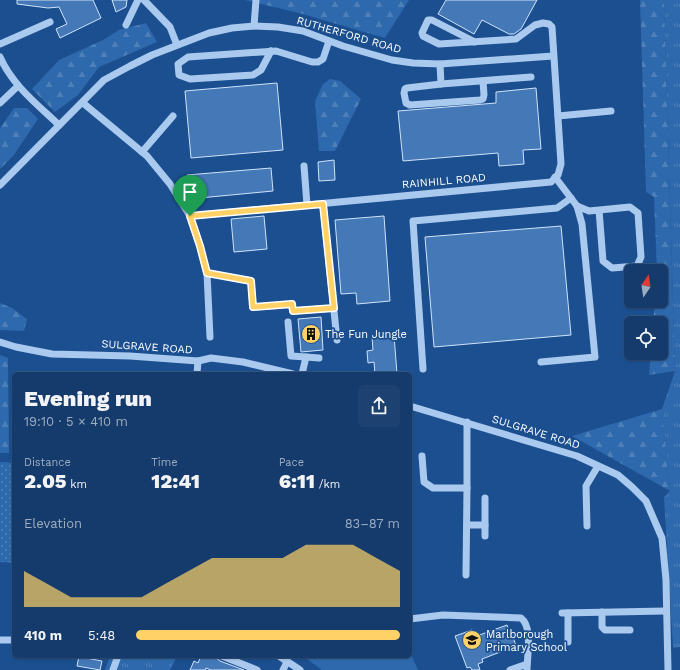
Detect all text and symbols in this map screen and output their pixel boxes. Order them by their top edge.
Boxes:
street label: RUTHERFORD ROAD [295,14,403,56]
street label: RAINHILL ROAD [401,171,487,191]
pin [173,175,207,216]
icon: arrive [179,181,201,203]
north arrow [624,264,668,308]
map controls [624,264,668,360]
button: locate [624,316,668,360]
building icon: The Fun Jungle [300,323,322,345]
place label: The Fun Jungle [325,328,407,341]
street label: SULGRAVE ROAD [101,337,193,357]
button: share [358,385,400,427]
text: Evening run [24,386,152,411]
street label: SULGRAVE ROAD [490,412,582,452]
text: 19:10 · 5 × 410 m [24,414,128,429]
text: Distance [24,456,71,469]
text: Time [151,456,178,469]
text: Pace [279,456,304,469]
text: 2.05 [24,469,66,493]
text: 12:41 [151,469,200,493]
text: 6:11 [279,469,315,493]
text: km [66,478,87,491]
text: /km [315,478,340,491]
text: Elevation [24,516,82,531]
text: 83–87 m [345,516,400,531]
text: 410 m [24,628,62,643]
text: 5:48 [88,628,115,643]
place label: Marlborough Primary School [486,628,568,654]
school or university icon: Marlborough Primary School [461,629,483,651]

